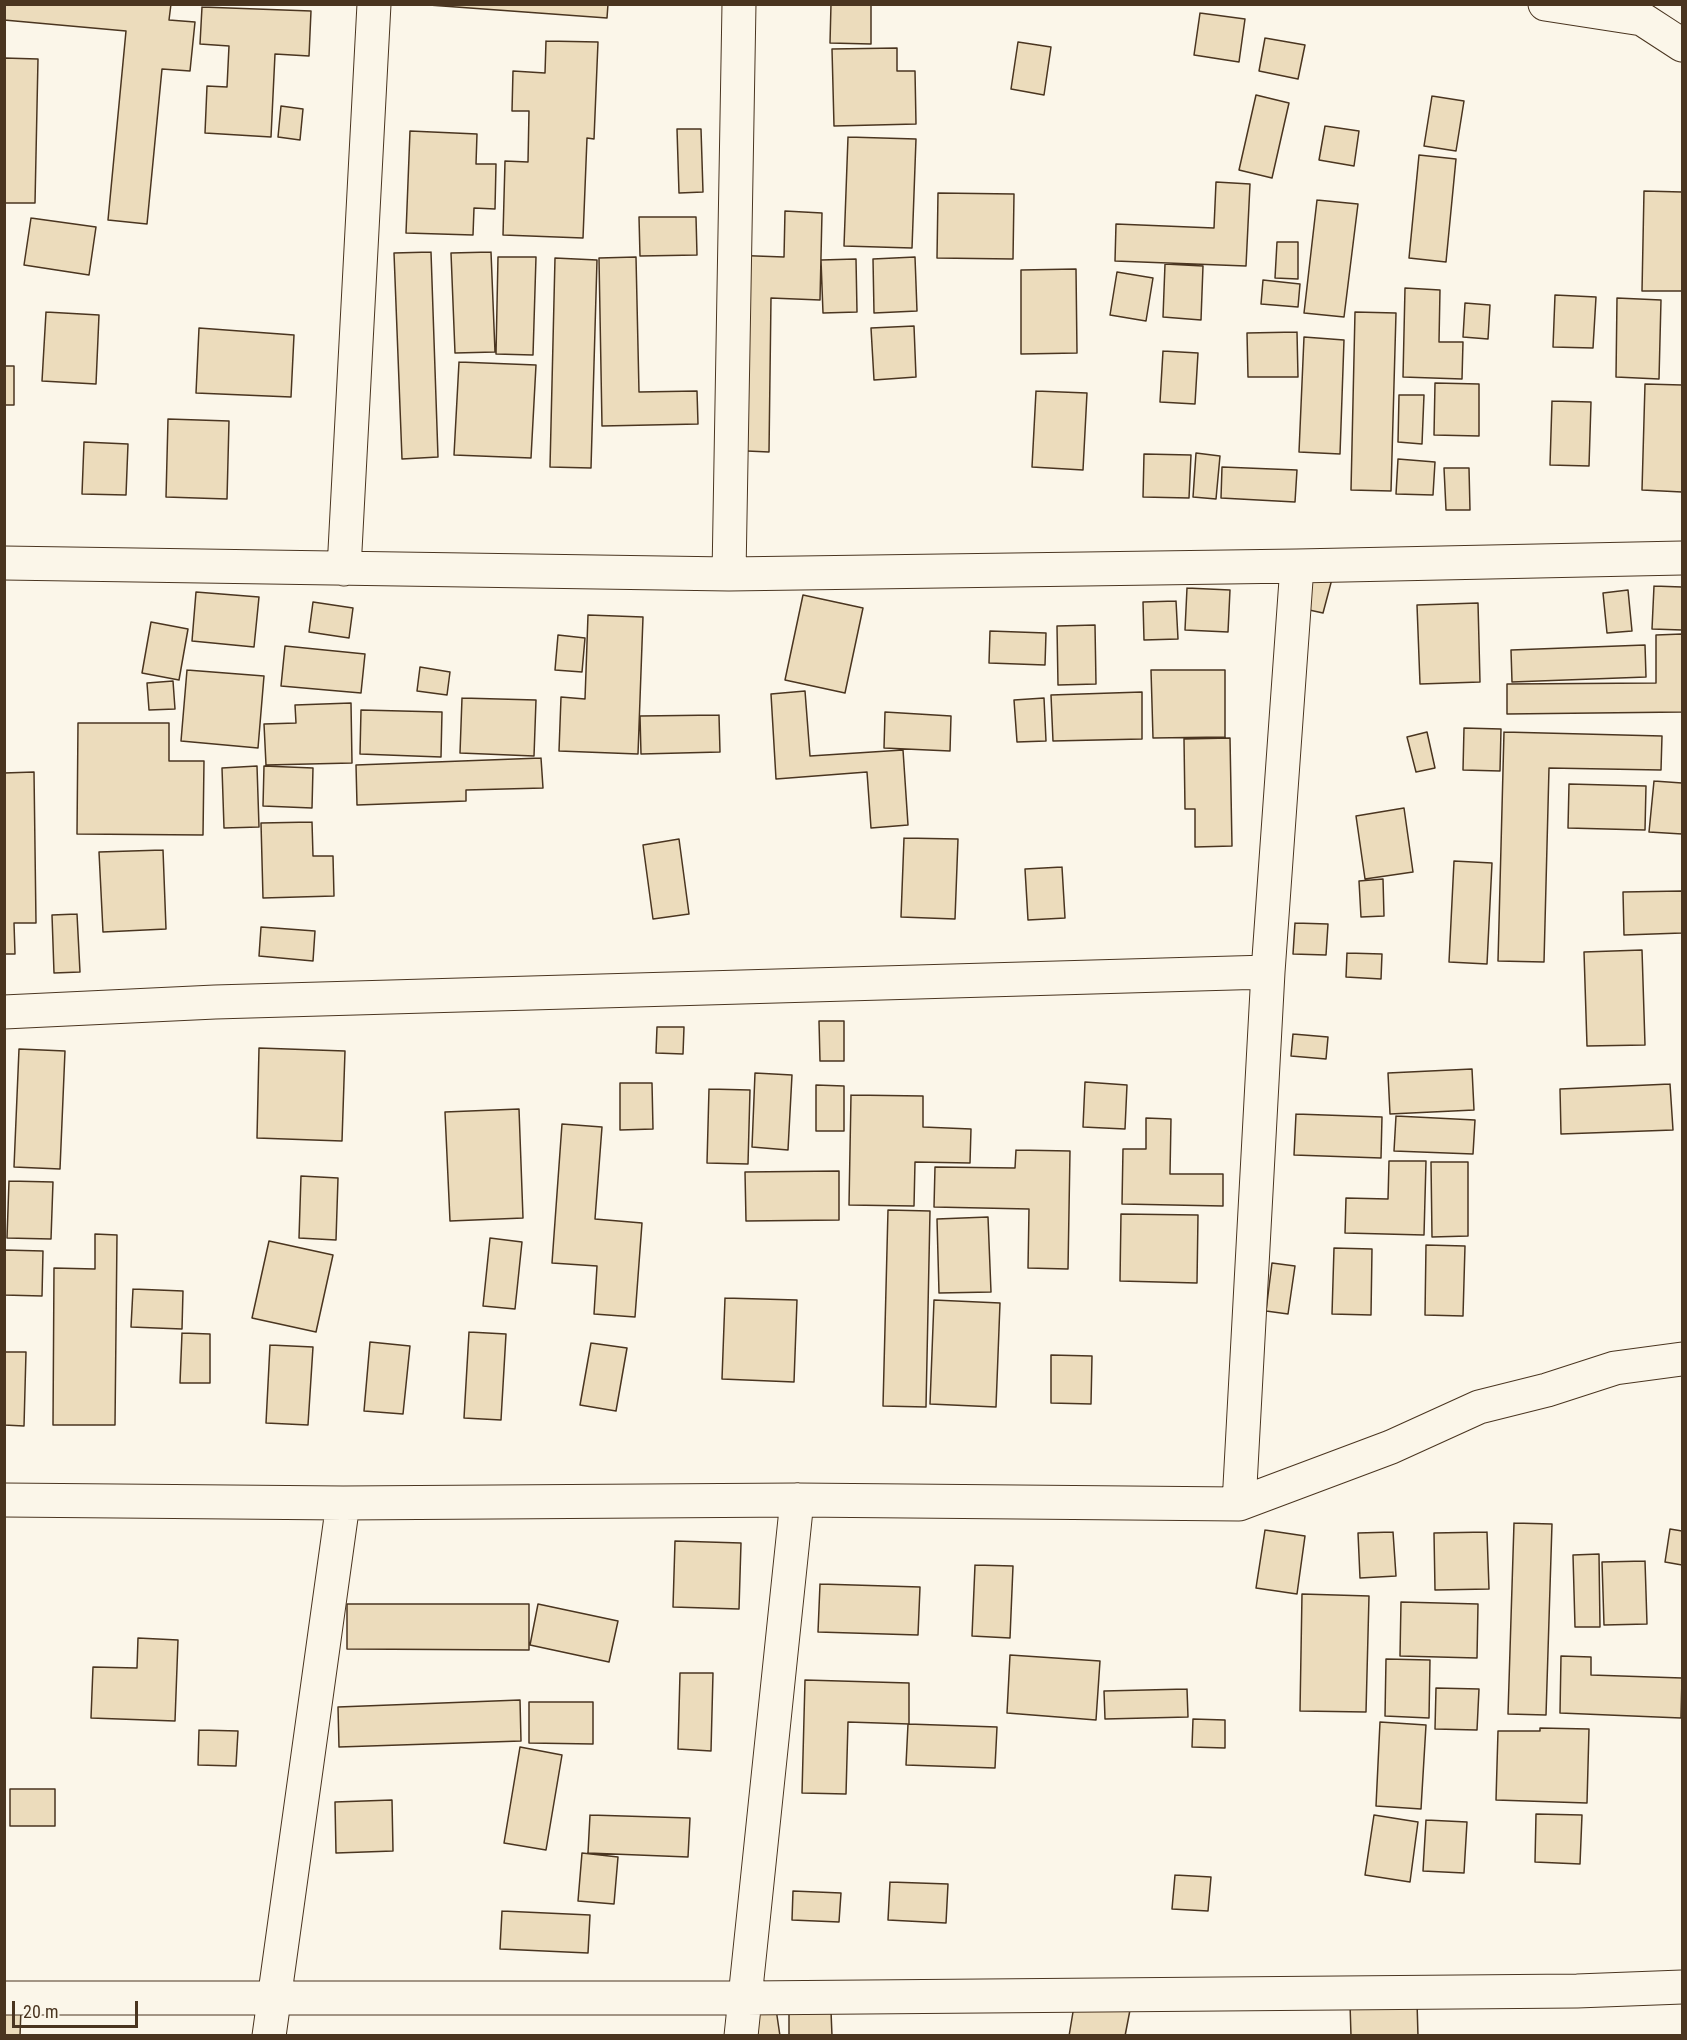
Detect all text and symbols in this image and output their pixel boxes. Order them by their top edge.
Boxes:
scale bar [15,1989,141,2027]
text: 20 m [23,2001,58,2022]

